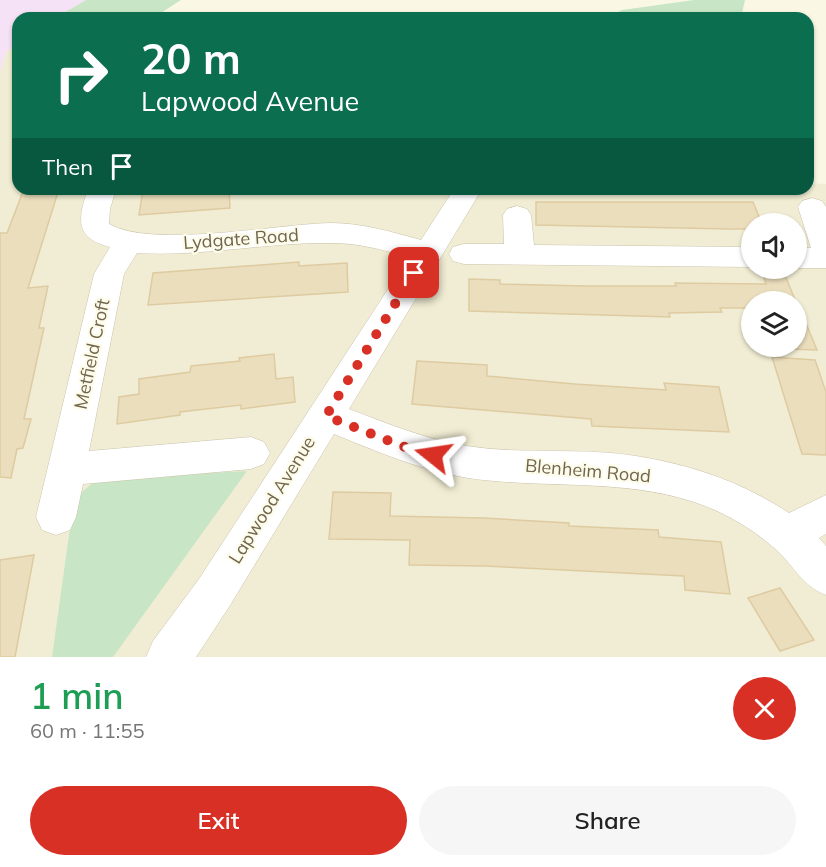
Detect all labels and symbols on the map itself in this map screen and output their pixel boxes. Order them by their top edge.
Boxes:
street label: Lydgate Road [182,223,300,254]
pin [388,247,439,298]
street label: Metfield Croft [69,297,114,411]
position arrow [401,423,465,487]
street label: Lapwood Avenue [223,432,320,568]
street label: Blenheim Road [524,454,652,487]

